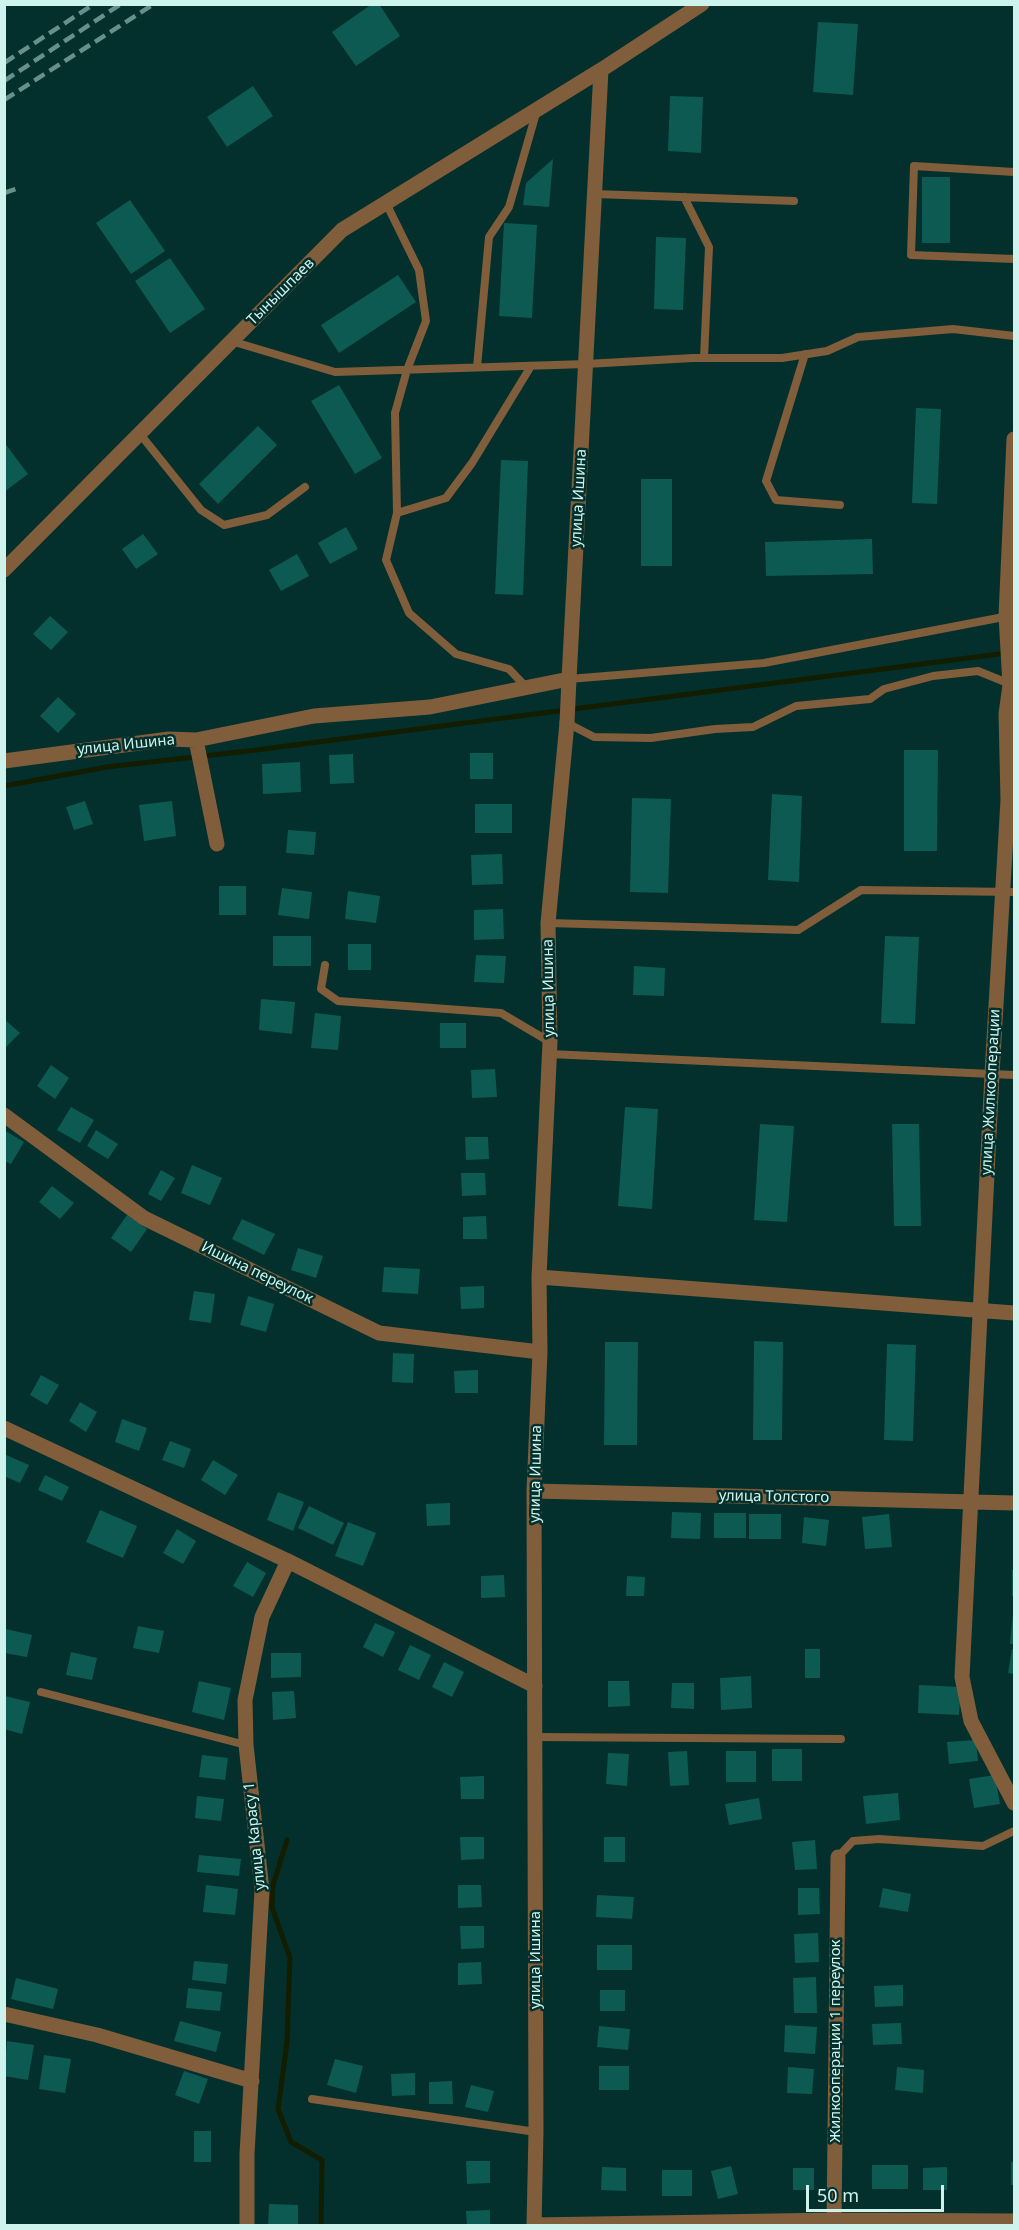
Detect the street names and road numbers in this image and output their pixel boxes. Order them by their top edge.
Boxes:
street label: Тынышпаев [244,255,318,329]
street label: улица Ишина [567,449,591,547]
street label: улица Ишина [76,731,176,759]
street label: улица Ишина [539,939,559,1037]
street label: улица Жилкооперации [978,1009,1004,1175]
street label: Ишина переулок [198,1238,316,1308]
street label: улица Ишина [526,1425,546,1523]
street label: улица Толстого [719,1487,829,1507]
street label: улица Карасу 1 [240,1781,270,1891]
street label: улица Ишина [527,1911,545,2009]
street label: Жилкооперации 1 переулок [827,1939,845,2143]

